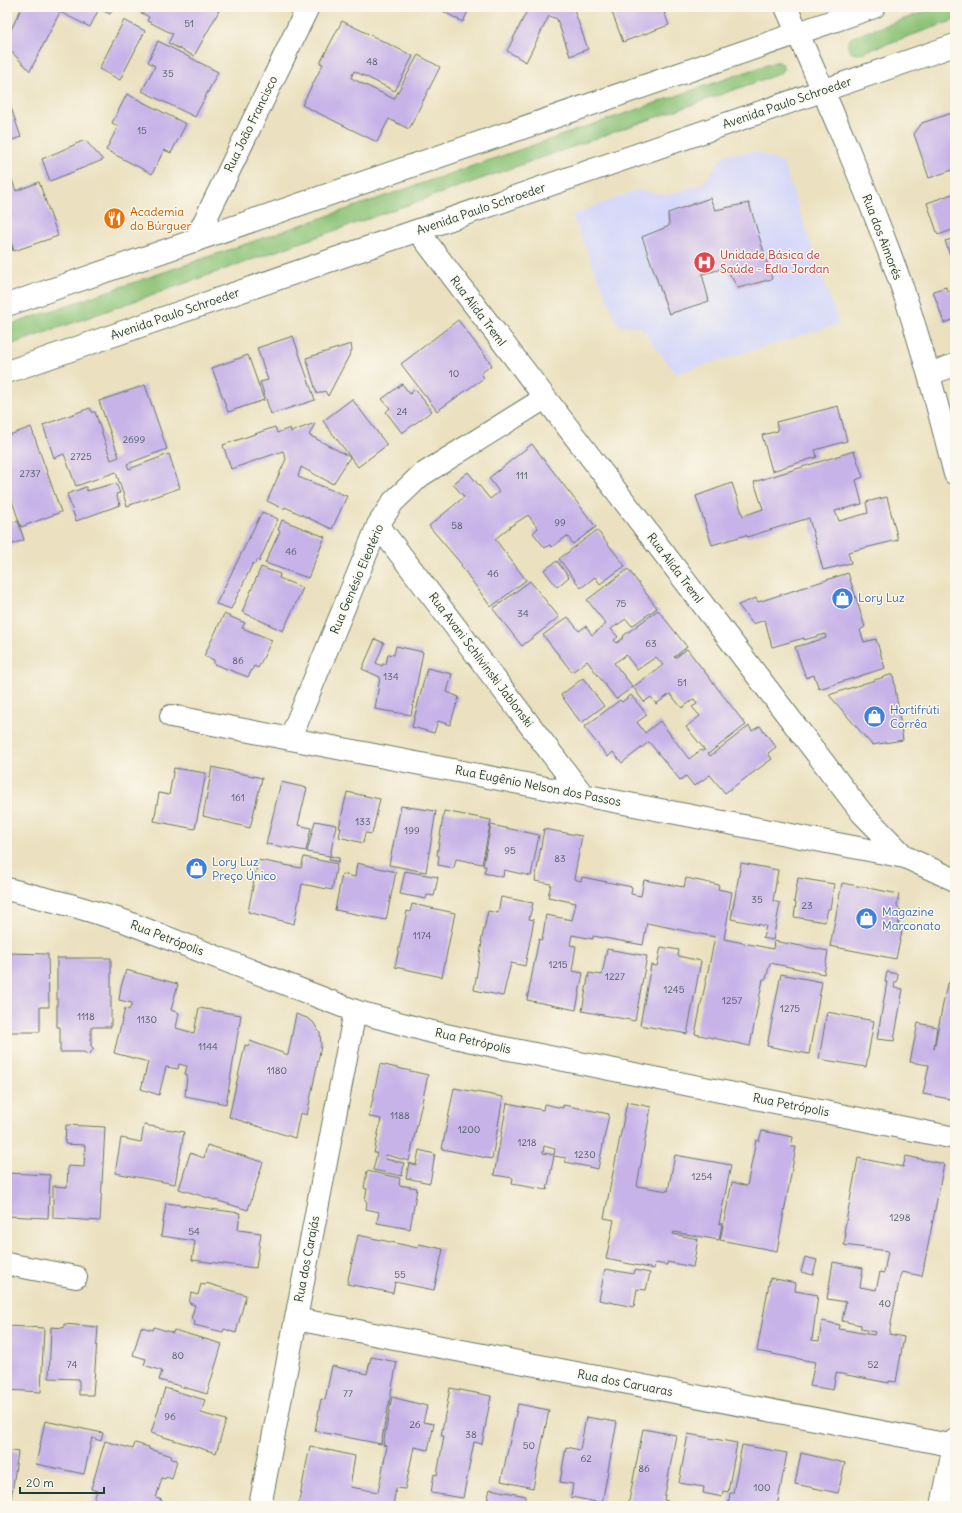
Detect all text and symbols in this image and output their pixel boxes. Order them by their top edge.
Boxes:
house number: 51 [184,17,194,30]
house number: 48 [366,55,378,68]
house number: 35 [162,67,174,80]
street label: Rua João Francisco [221,73,280,174]
street label: Avenida Paulo Schroeder [720,73,853,132]
house number: 15 [137,124,147,137]
street label: Avenida Paulo Schroeder [414,179,547,238]
street label: Rua dos Aimorés [859,192,906,282]
place label: Academia do Búrguer [130,204,191,233]
restaurant icon: Academia do Búrguer [101,206,127,232]
place label: Unidade Básica de Saúde - Edla Jordan [720,247,830,276]
hospital icon: Unidade Básica de Saúde - Edla Jordan [692,249,718,275]
street label: Rua Alida Treml [447,273,510,349]
street label: Avenida Paulo Schroeder [108,284,241,343]
house number: 10 [449,367,459,380]
house number: 24 [396,405,408,418]
house number: 2699 [123,433,146,446]
house number: 2725 [70,450,92,463]
house number: 2737 [20,467,41,480]
house number: 111 [516,469,528,482]
house number: 99 [554,516,566,529]
house number: 58 [451,519,463,532]
street label: Rua Genésio Eleotério [327,521,387,636]
street label: Rua Alida Treml [644,530,707,606]
house number: 46 [285,545,297,558]
house number: 46 [487,567,499,580]
shop icon: Lory Luz [830,585,856,611]
street label: Rua Avani Schlivinski Jablonski [426,589,537,730]
place label: Lory Luz [858,590,905,605]
house number: 75 [616,597,627,610]
house number: 34 [517,607,529,620]
house number: 63 [645,637,657,650]
house number: 86 [232,654,244,667]
house number: 134 [383,670,399,683]
house number: 51 [677,676,687,689]
place label: Hortifrúti Corrêa [890,702,940,731]
shop icon: Hortifrúti Corrêa [861,704,887,730]
street label: Rua Eugênio Nelson dos Passos [454,762,622,809]
house number: 161 [231,791,245,804]
house number: 133 [355,815,371,828]
house number: 199 [404,824,420,837]
house number: 95 [504,844,516,857]
house number: 83 [554,852,566,865]
place label: Lory Luz Preço Único [212,854,277,883]
shop icon: Lory Luz Preço Único [183,856,209,882]
house number: 35 [751,893,763,906]
house number: 23 [801,899,813,912]
place label: Magazine Marconato [882,904,941,933]
shop icon: Magazine Marconato [854,906,880,932]
street label: Rua Petrópolis [128,917,206,958]
house number: 1174 [413,929,431,942]
house number: 1215 [548,958,568,971]
house number: 1227 [605,970,625,983]
house number: 1245 [664,983,685,996]
house number: 1257 [722,994,742,1007]
house number: 1275 [780,1002,800,1015]
house number: 1118 [77,1010,95,1023]
house number: 1130 [137,1013,157,1026]
street label: Rua Petrópolis [434,1024,513,1057]
house number: 1144 [198,1040,218,1053]
house number: 1180 [267,1064,287,1077]
street label: Rua Petrópolis [752,1090,831,1119]
house number: 1188 [390,1109,410,1122]
house number: 1200 [458,1123,480,1136]
house number: 1218 [517,1136,537,1149]
house number: 1230 [574,1148,596,1161]
house number: 1254 [692,1170,713,1183]
house number: 1298 [890,1211,911,1224]
street label: Rua dos Carajás [291,1214,322,1303]
house number: 54 [188,1225,200,1238]
house number: 55 [394,1268,406,1281]
house number: 40 [879,1297,891,1310]
house number: 80 [172,1349,184,1362]
house number: 74 [67,1358,77,1371]
house number: 52 [867,1358,879,1371]
street label: Rua dos Caruaras [576,1366,674,1399]
house number: 77 [343,1387,353,1400]
house number: 96 [164,1410,176,1423]
house number: 26 [409,1418,421,1431]
house number: 38 [465,1428,477,1441]
house number: 50 [523,1439,535,1452]
house number: 62 [580,1452,592,1465]
house number: 86 [638,1462,650,1475]
scale bar [20,1469,104,1495]
text: 20 m [26,1475,54,1490]
house number: 100 [753,1481,771,1494]

